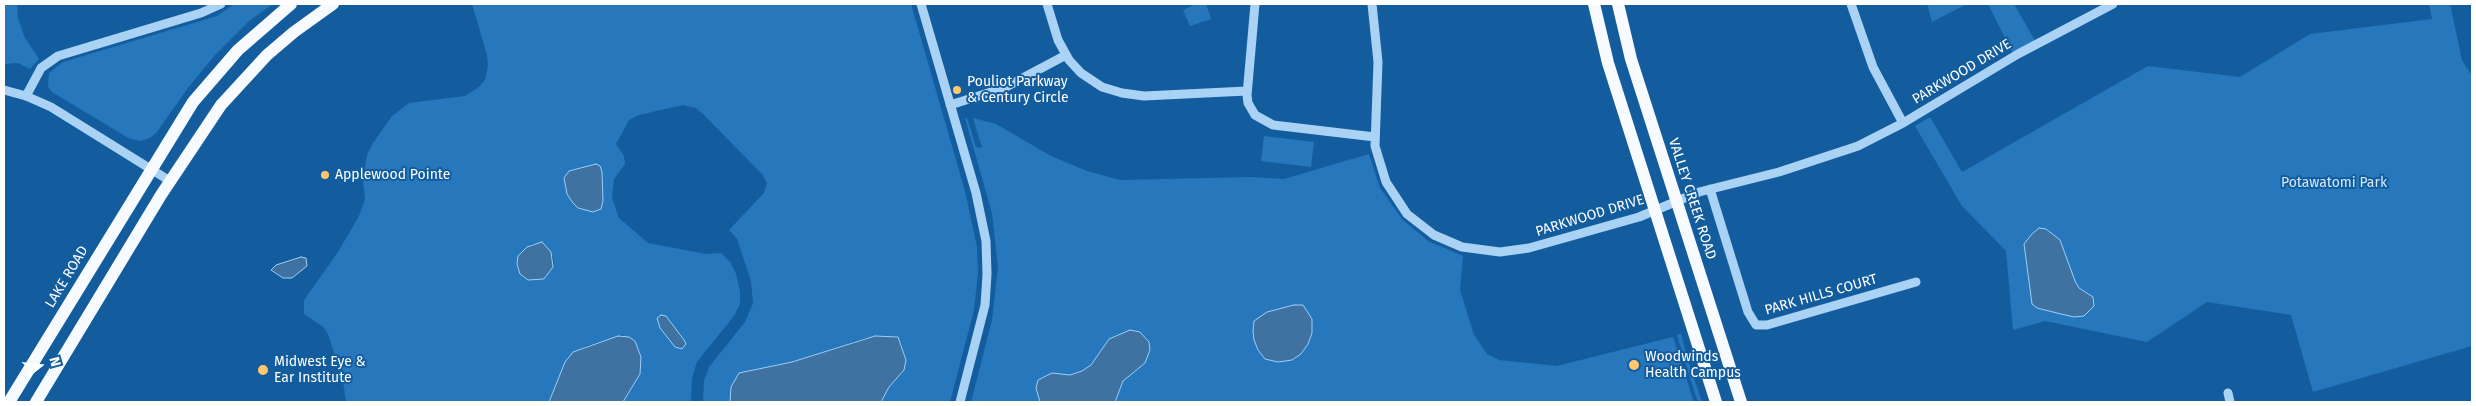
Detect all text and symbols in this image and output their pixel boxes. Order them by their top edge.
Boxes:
street label: PARKWOOD DRIVE [1909,36,2015,108]
place label: Pouliot Parkway & Century Circle [967,74,1069,106]
marker: Pouliot Parkway & Century Circle [951,84,963,96]
street label: VALLEY CREEK ROAD [1664,136,1720,262]
place label: Applewood Pointe [335,167,450,183]
marker: Applewood Pointe [319,169,331,181]
park label: Potawatomi Park [2281,175,2387,191]
street label: PARKWOOD DRIVE [1534,192,1646,240]
street label: LAKE ROAD [42,243,92,311]
street label: PARK HILLS COURT [1763,271,1879,319]
north arrow [15,341,65,391]
place label: Woodwinds Health Campus [1645,349,1741,382]
place label: Midwest Eye & Ear Institute [274,354,366,387]
text: N [45,355,64,369]
marker: Woodwinds Health Campus [1627,358,1641,372]
marker: Midwest Eye & Ear Institute [256,363,270,377]

